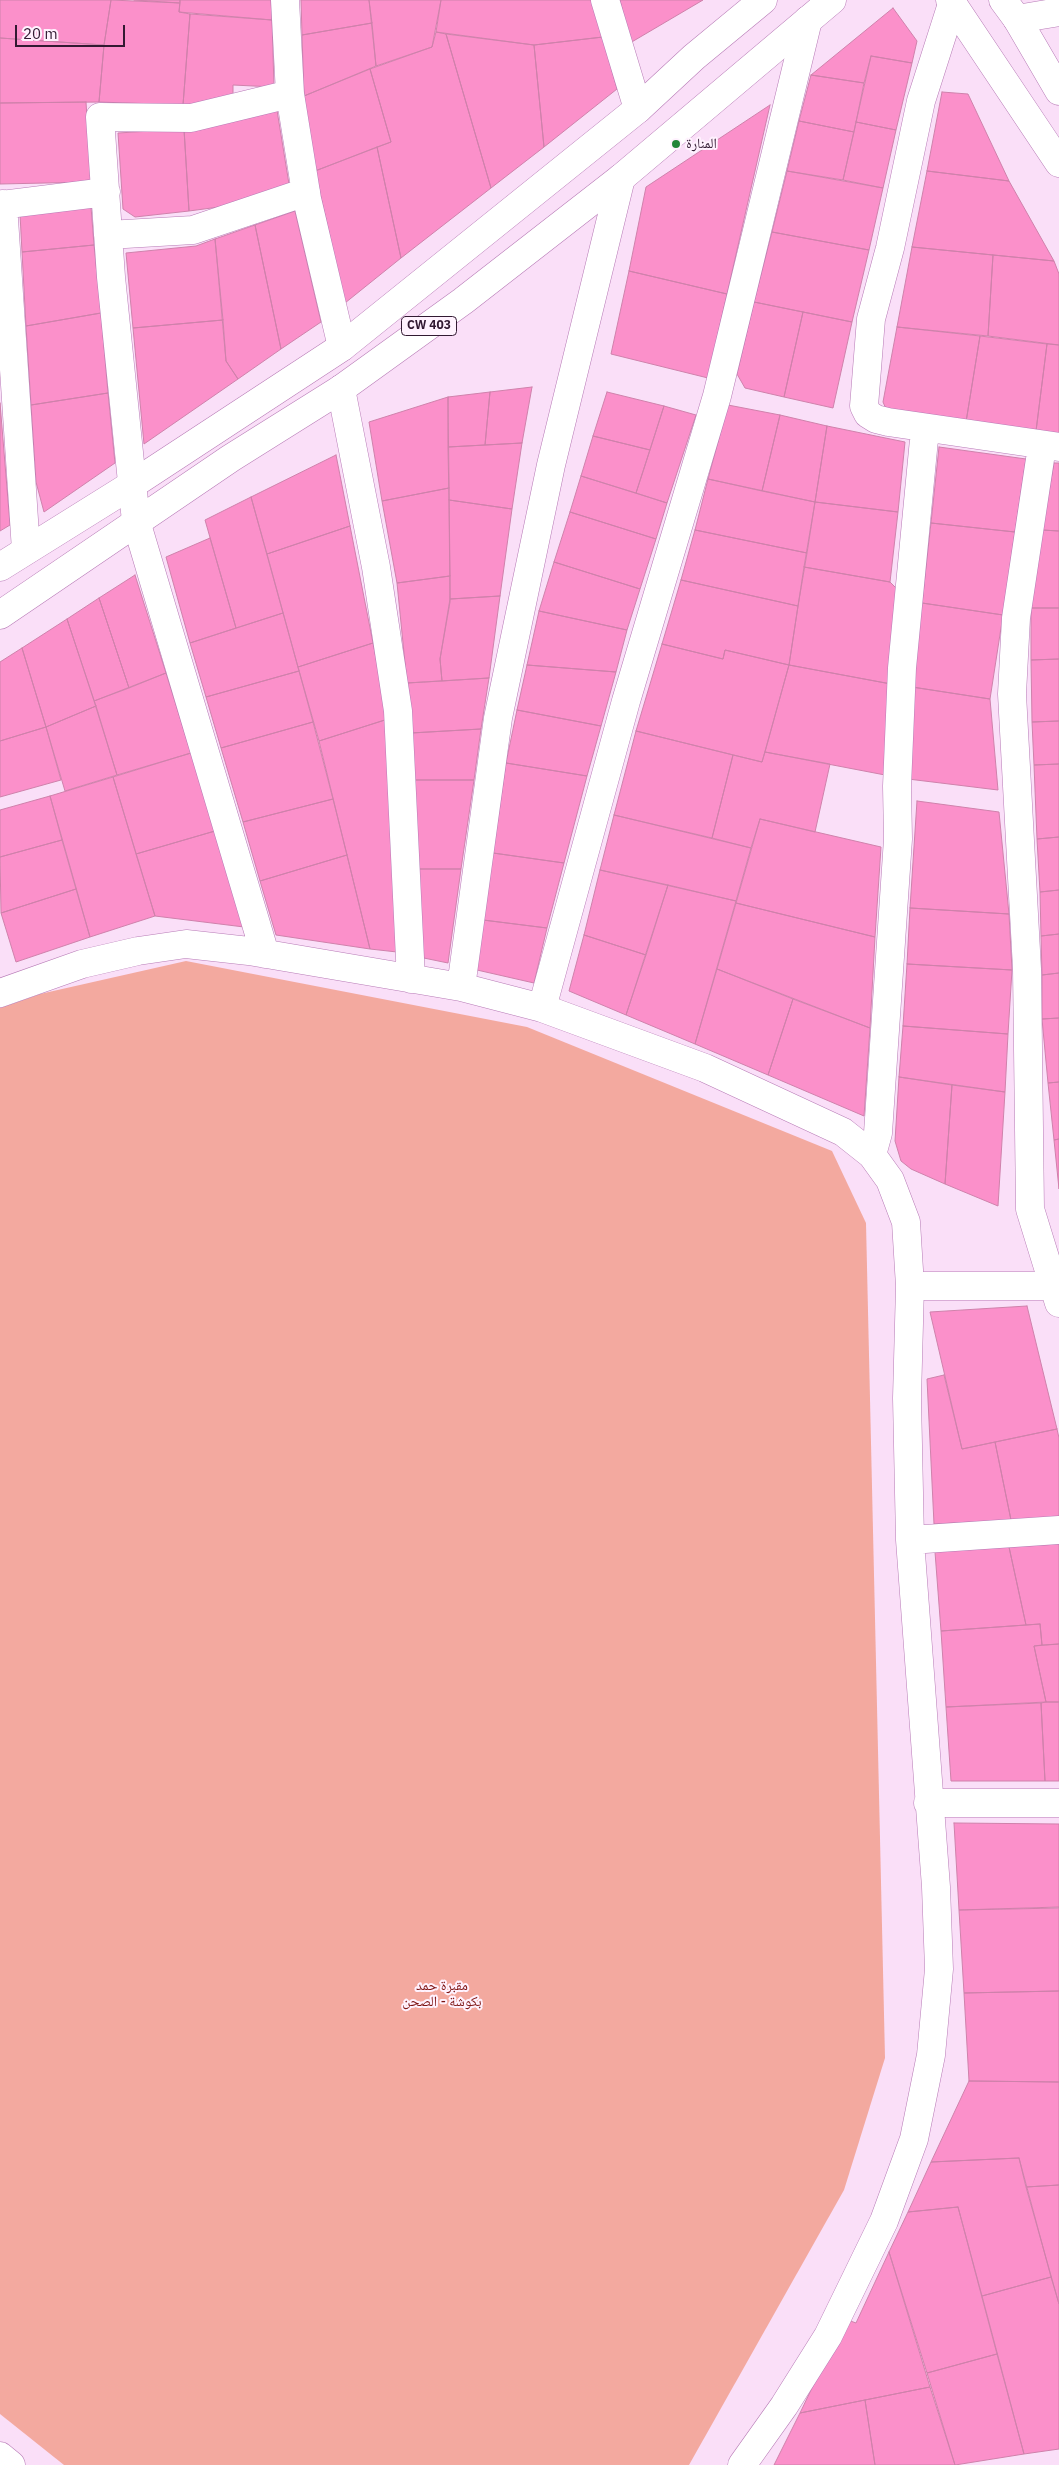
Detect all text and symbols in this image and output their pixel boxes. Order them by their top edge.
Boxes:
scale bar [18,15,128,47]
text: 20 m [23,24,58,43]
place label: المنارة [686,136,717,152]
marker: المنارة [670,138,682,150]
road number: CW 403 [402,316,456,336]
park label: مقبرة حمد بكوشة - الصحن [402,1978,482,2010]

